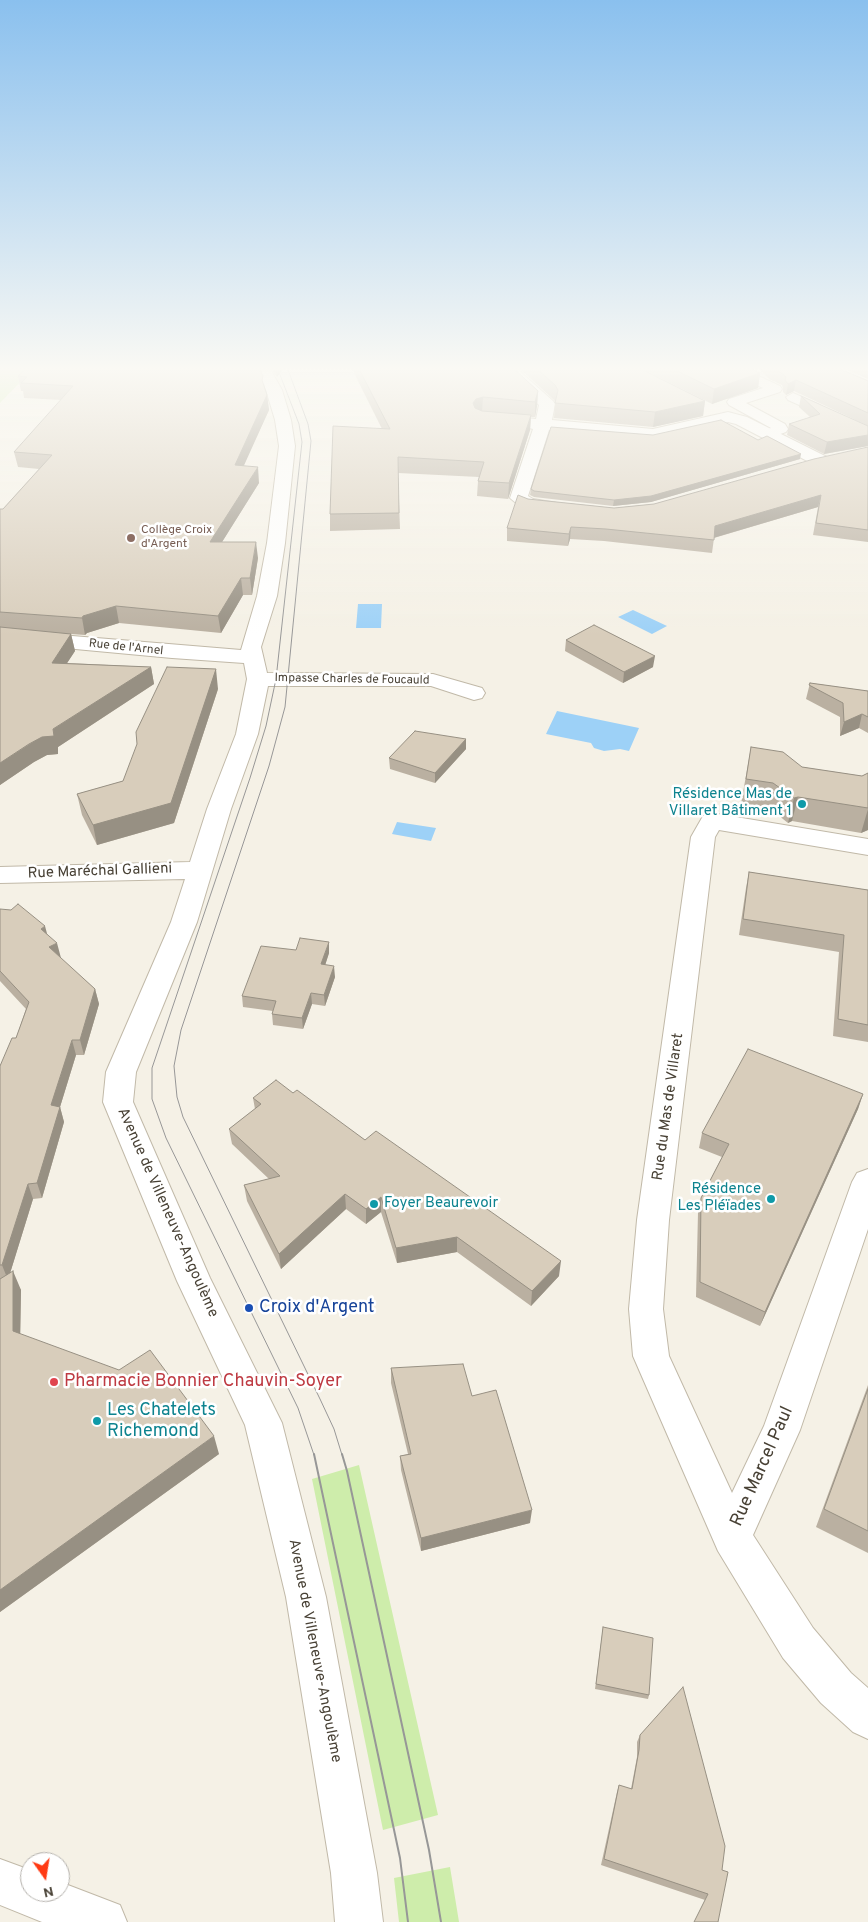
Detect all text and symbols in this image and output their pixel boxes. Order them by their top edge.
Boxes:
place label: Collège Croix d'Argent [141,524,212,552]
marker: Collège Croix d'Argent [125,532,137,544]
street label: Rue de l'Arnel [88,637,164,659]
street label: Impasse Charles de Foucauld [274,671,430,689]
place label: Résidence Mas de Villaret Bâtiment 1 [669,786,792,821]
marker: Résidence Mas de Villaret Bâtiment 1 [796,798,808,810]
street label: Rue Maréchal Gallieni [27,860,173,884]
street label: Rue du Mas de Villaret [650,1032,688,1182]
street label: Avenue de Villeneuve-Angoulème [113,1106,221,1320]
place label: Résidence Les Pléïades [677,1181,761,1216]
marker: Résidence Les Pléïades [765,1193,777,1205]
place label: Foyer Beaurevoir [384,1195,498,1213]
marker: Foyer Beaurevoir [368,1198,380,1210]
place label: Croix d'Argent [259,1297,375,1319]
marker: Croix d'Argent [243,1302,255,1314]
place label: Pharmacie Bonnier Chauvin-Soyer [64,1371,342,1393]
marker: Pharmacie Bonnier Chauvin-Soyer [48,1376,60,1388]
place label: Les Chatelets Richemond [107,1400,216,1442]
street label: Rue Marcel Paul [727,1404,799,1530]
marker: Les Chatelets Richemond [91,1415,103,1427]
street label: Avenue de Villeneuve-Angoulème [283,1538,345,1764]
north arrow [20,1852,70,1902]
text: N [41,1882,55,1901]

